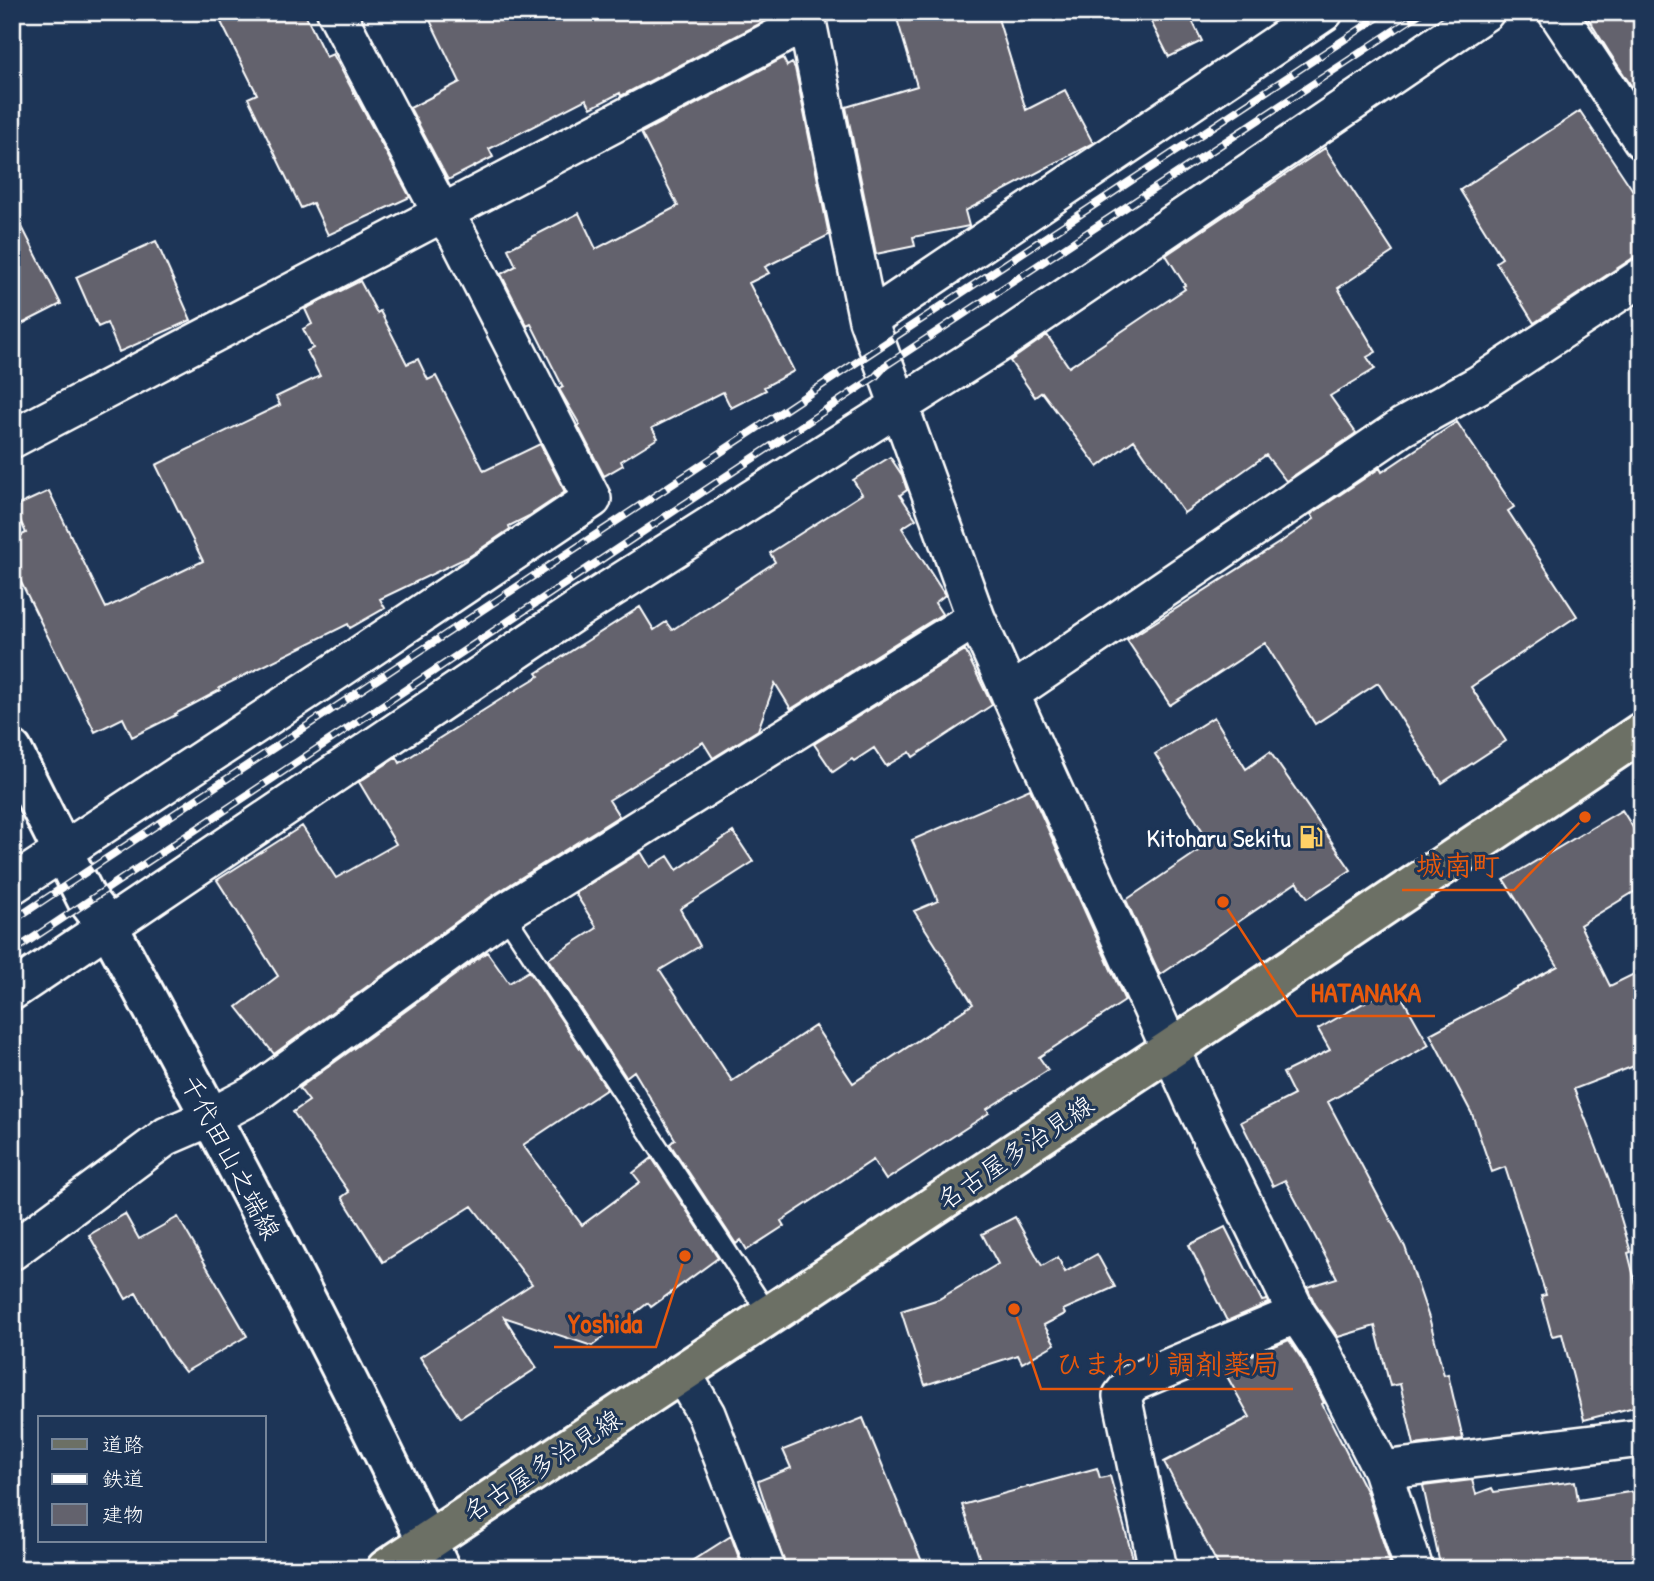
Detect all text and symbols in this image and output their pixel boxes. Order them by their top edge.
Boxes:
place label: Kitoharu Sekitu [1146,820,1291,855]
fuel station icon: Kitoharu Sekitu [1297,823,1325,851]
callout: 城南町 [1402,841,1514,890]
text: 城南町 [1416,846,1500,884]
callout: HATANAKA [1297,967,1435,1016]
text: HATANAKA [1311,973,1422,1011]
street label: 千代田山之端線 [173,1068,289,1246]
street label: 名古屋多治見線 [930,1087,1100,1217]
callout: Yoshida [554,1298,656,1347]
text: Yoshida [568,1304,642,1342]
callout: ひまわり調剤薬局 [1041,1340,1293,1389]
text: ひまわり調剤薬局 [1055,1345,1279,1383]
street label: 名古屋多治見線 [456,1401,628,1529]
legend [38,1416,266,1542]
text: 道路 [102,1430,144,1459]
text: 鉄道 [102,1464,144,1493]
text: 建物 [102,1500,144,1529]

